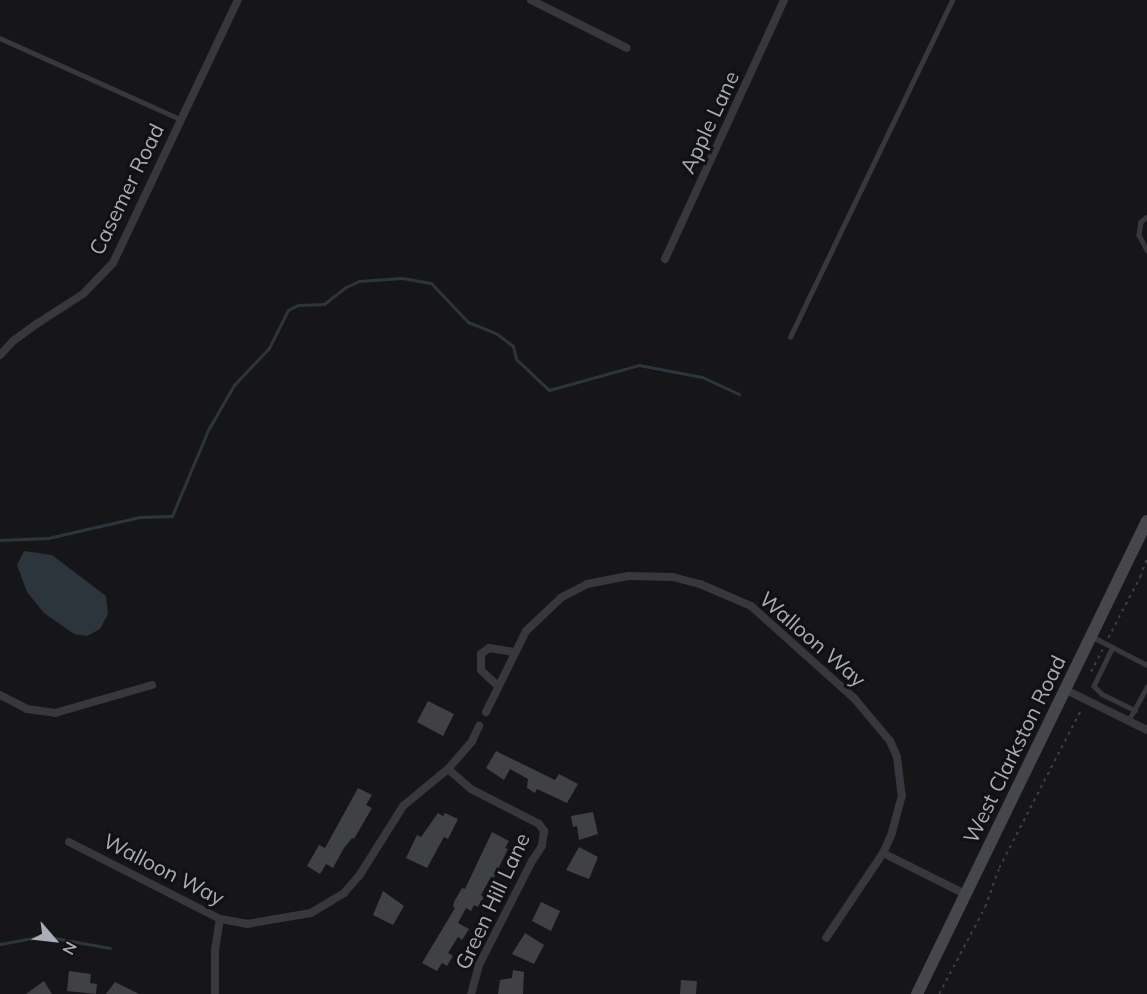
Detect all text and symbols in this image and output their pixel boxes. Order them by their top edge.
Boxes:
street label: Apple Lane [674,67,744,177]
street label: Casemer Road [83,119,169,259]
street label: Walloon Way [755,586,871,692]
street label: West Clarkston Road [958,651,1070,847]
street label: Walloon Way [99,828,229,910]
street label: Green Hill Lane [449,829,535,973]
north arrow [24,910,84,970]
text: N [58,938,82,958]

